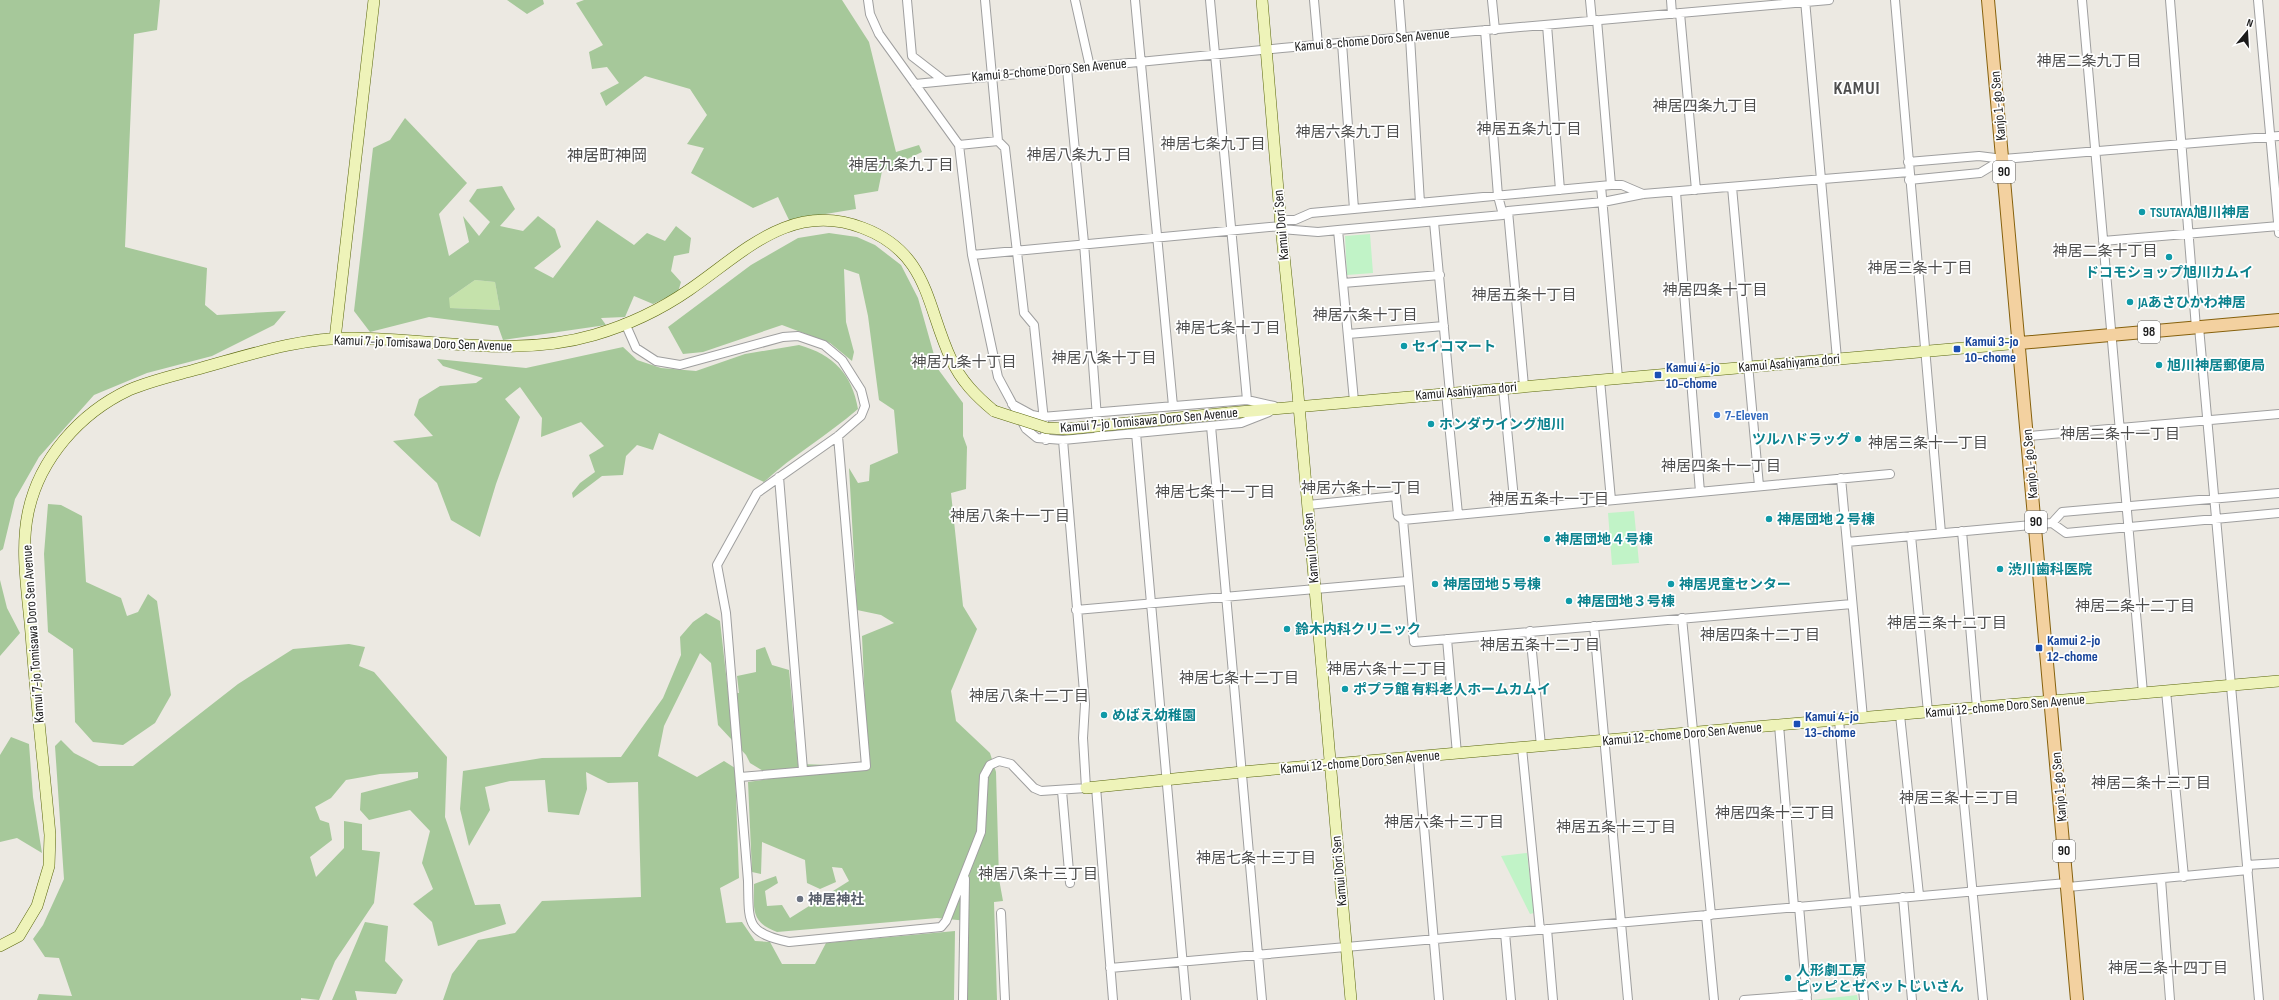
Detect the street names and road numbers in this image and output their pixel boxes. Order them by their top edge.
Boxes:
street label: Kamui 8-chome Doro Sen Avenue [1294,25,1450,55]
street label: Kamui 8-chome Doro Sen Avenue [971,55,1127,85]
street label: Kanjo 1-go Sen [1986,71,2010,141]
road number: 90 [1993,161,2015,183]
street label: Kamui Dori Sen [1269,189,1293,261]
road number: 98 [2138,321,2160,343]
street label: Kamui 7-jo Tomisawa Doro Sen Avenue [334,331,512,355]
street label: Kamui Asahiyama dori [1738,350,1840,376]
street label: Kamui Asahiyama dori [1415,378,1517,404]
street label: Kamui 7-jo Tomisawa Doro Sen Avenue [1059,404,1239,436]
street label: Kanjo 1-go Sen [2018,429,2042,499]
road number: 90 [2025,511,2047,533]
street label: Kamui Dori Sen [1299,512,1323,584]
street label: Kamui 7-jo Tomisawa Doro Sen Avenue [18,544,48,724]
street label: Kamui 12-chome Doro Sen Avenue [1924,691,2086,721]
street label: Kamui 12-chome Doro Sen Avenue [1601,719,1763,749]
street label: Kamui 12-chome Doro Sen Avenue [1279,747,1441,777]
street label: Kanjo 1-go Sen [2047,752,2071,822]
street label: Kamui Dori Sen [1327,835,1351,907]
road number: 90 [2053,840,2075,862]

